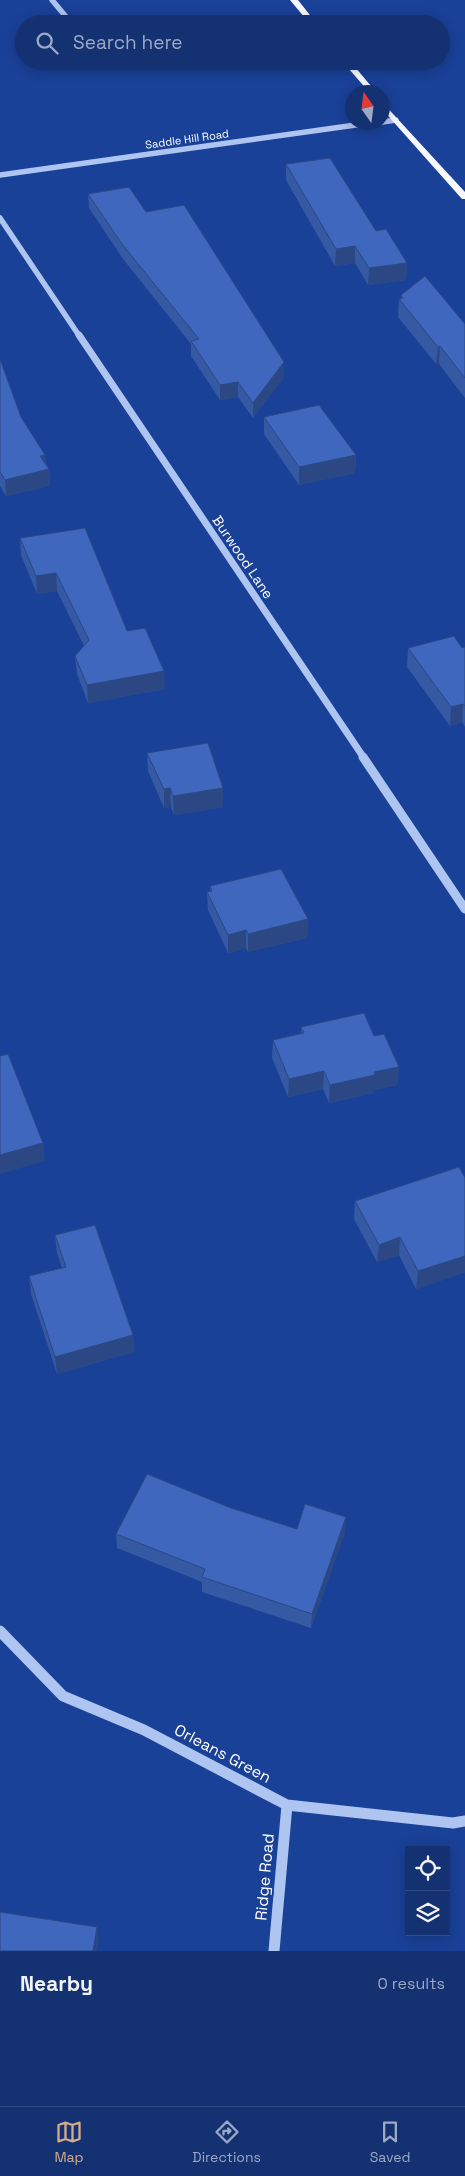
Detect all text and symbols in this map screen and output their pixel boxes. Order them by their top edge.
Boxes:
search box [15,15,450,70]
icon: search [33,29,61,57]
text: Search here [73,30,183,55]
north arrow [345,85,390,130]
street label: Saddle Hill Road [144,126,230,152]
street label: Burwood Lane [209,512,277,602]
street label: Orleans Green [171,1719,275,1788]
street label: Ridge Road [250,1833,279,1922]
map controls [405,1846,450,1936]
button: locate [405,1846,450,1891]
button: layers [405,1891,450,1936]
text: Nearby [20,1970,93,1997]
text: 0 results [377,1973,445,1994]
tab: Map [54,2118,84,2166]
tab: Directions [192,2118,261,2166]
tab: Saved [370,2118,411,2166]

